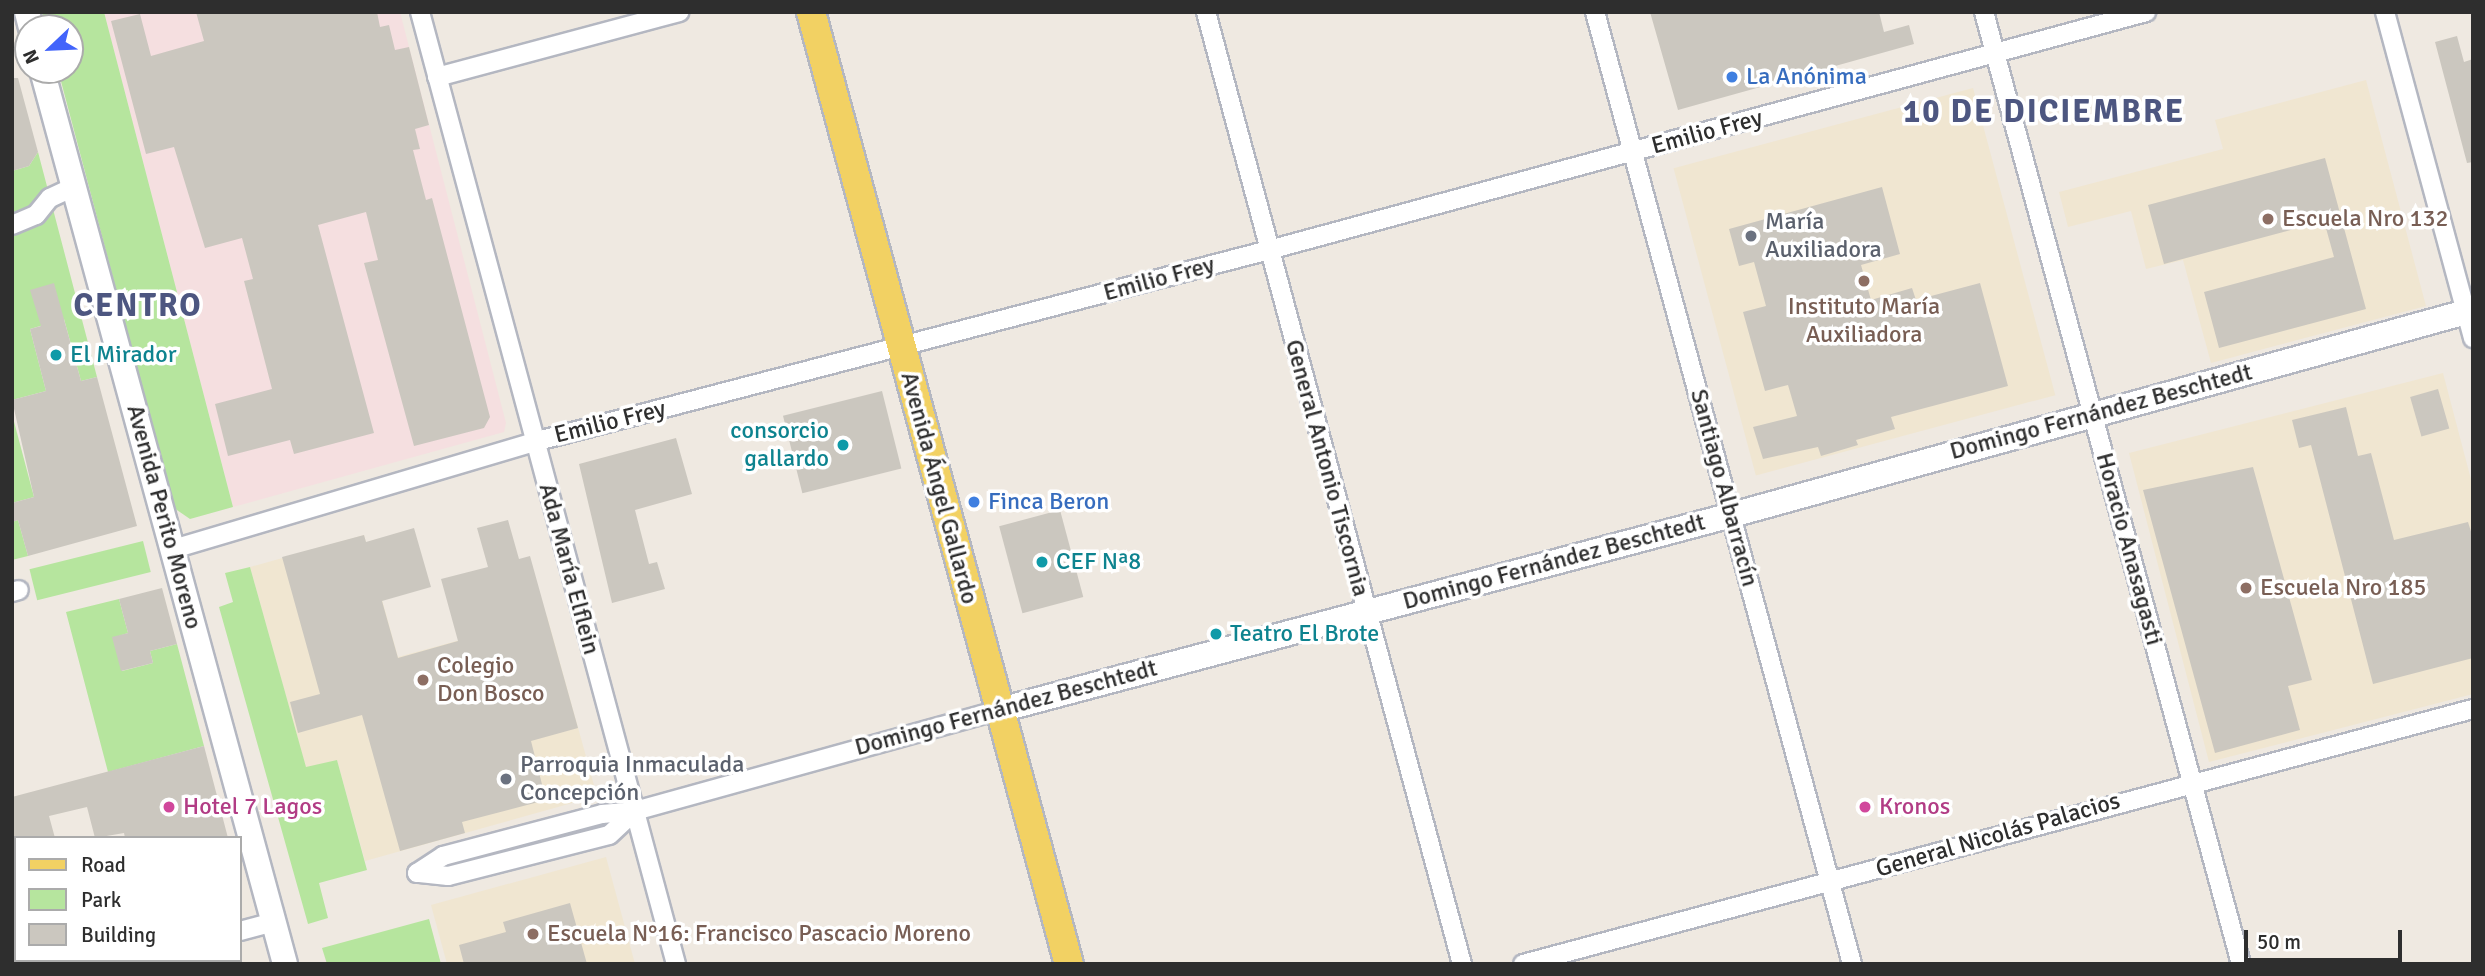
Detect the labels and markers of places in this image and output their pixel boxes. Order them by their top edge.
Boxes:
place label: La Anónima [1746,63,1867,91]
marker: La Anónima [1724,69,1740,85]
place label: Escuela Nro 132 [2282,205,2448,233]
place label: María Auxiliadora [1765,208,1882,264]
marker: Escuela Nro 132 [2260,211,2276,227]
marker: María Auxiliadora [1743,228,1759,244]
marker: Instituto María Auxiliadora [1856,273,1872,289]
place label: Instituto María Auxiliadora [1788,293,1940,349]
place label: El Mirador [70,341,177,369]
marker: El Mirador [48,347,64,363]
place label: consorcio gallardo [730,417,829,473]
marker: consorcio gallardo [835,437,851,453]
place label: Finca Beron [988,488,1109,516]
marker: Finca Beron [966,494,982,510]
place label: CEF Nª8 [1056,548,1141,576]
marker: CEF Nª8 [1034,554,1050,570]
place label: Escuela Nro 185 [2260,574,2426,602]
marker: Escuela Nro 185 [2238,580,2254,596]
place label: Teatro El Brote [1230,620,1379,648]
marker: Teatro El Brote [1208,626,1224,642]
place label: Colegio Don Bosco [437,652,545,708]
marker: Colegio Don Bosco [415,672,431,688]
place label: Parroquia Inmaculada Concepción [520,751,744,807]
marker: Parroquia Inmaculada Concepción [498,771,514,787]
place label: Hotel 7 Lagos [183,793,322,821]
place label: Kronos [1879,793,1950,821]
marker: Hotel 7 Lagos [161,799,177,815]
marker: Kronos [1857,799,1873,815]
place label: Escuela N°16: Francisco Pascacio Moreno [547,920,971,948]
marker: Escuela N°16: Francisco Pascacio Moreno [525,926,541,942]

